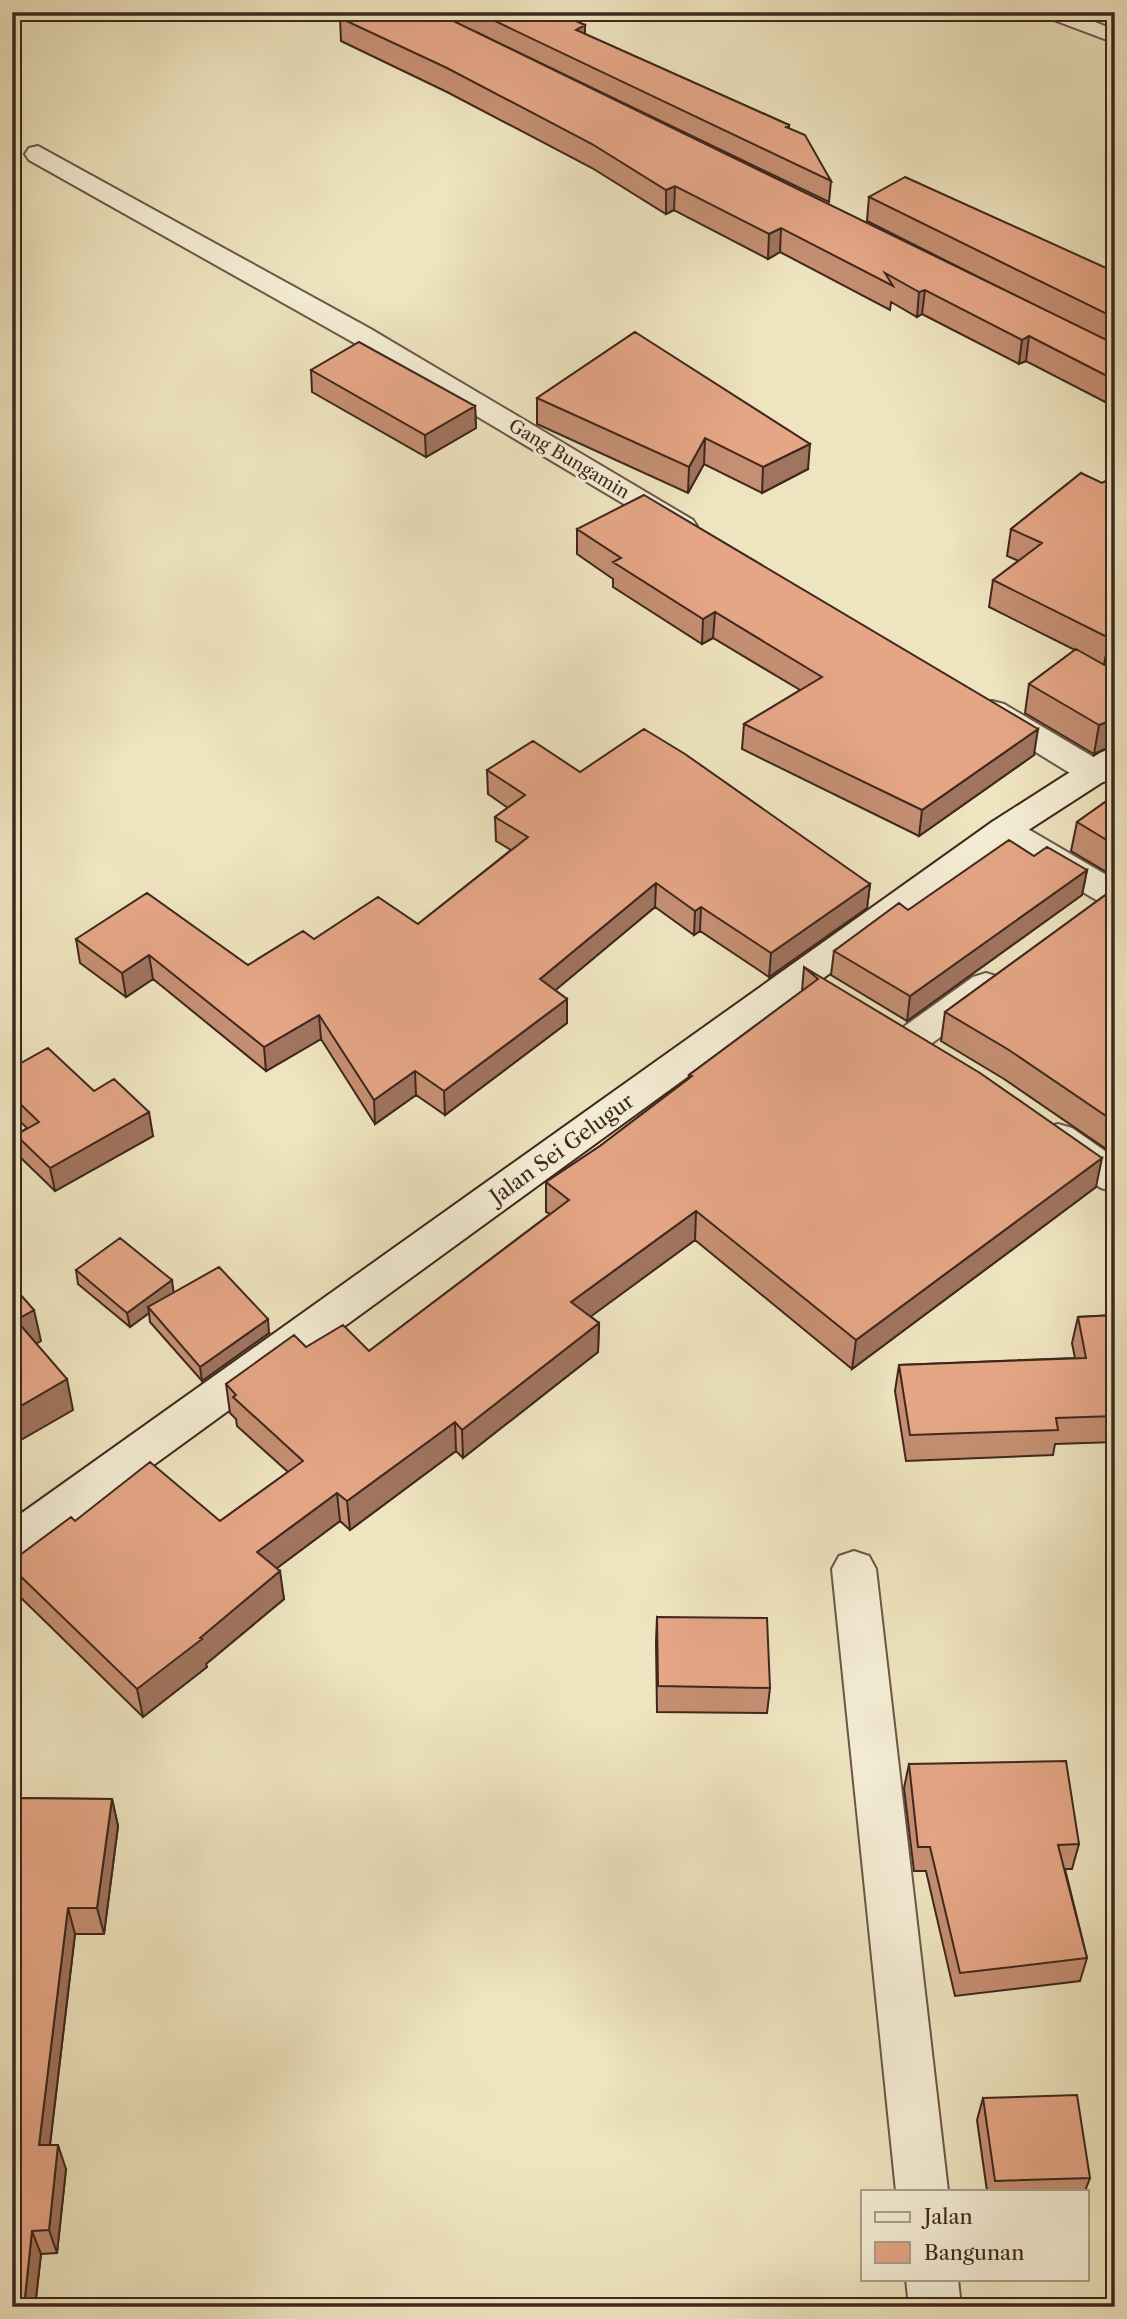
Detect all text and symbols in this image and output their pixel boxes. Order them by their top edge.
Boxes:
street label: Gang Bungamin [505,414,633,504]
street label: Jalan Sei Gelugur [483,1088,638,1211]
legend [861,2190,1088,2280]
text: Jalan [921,2204,973,2229]
text: Bangunan [924,2240,1024,2265]

